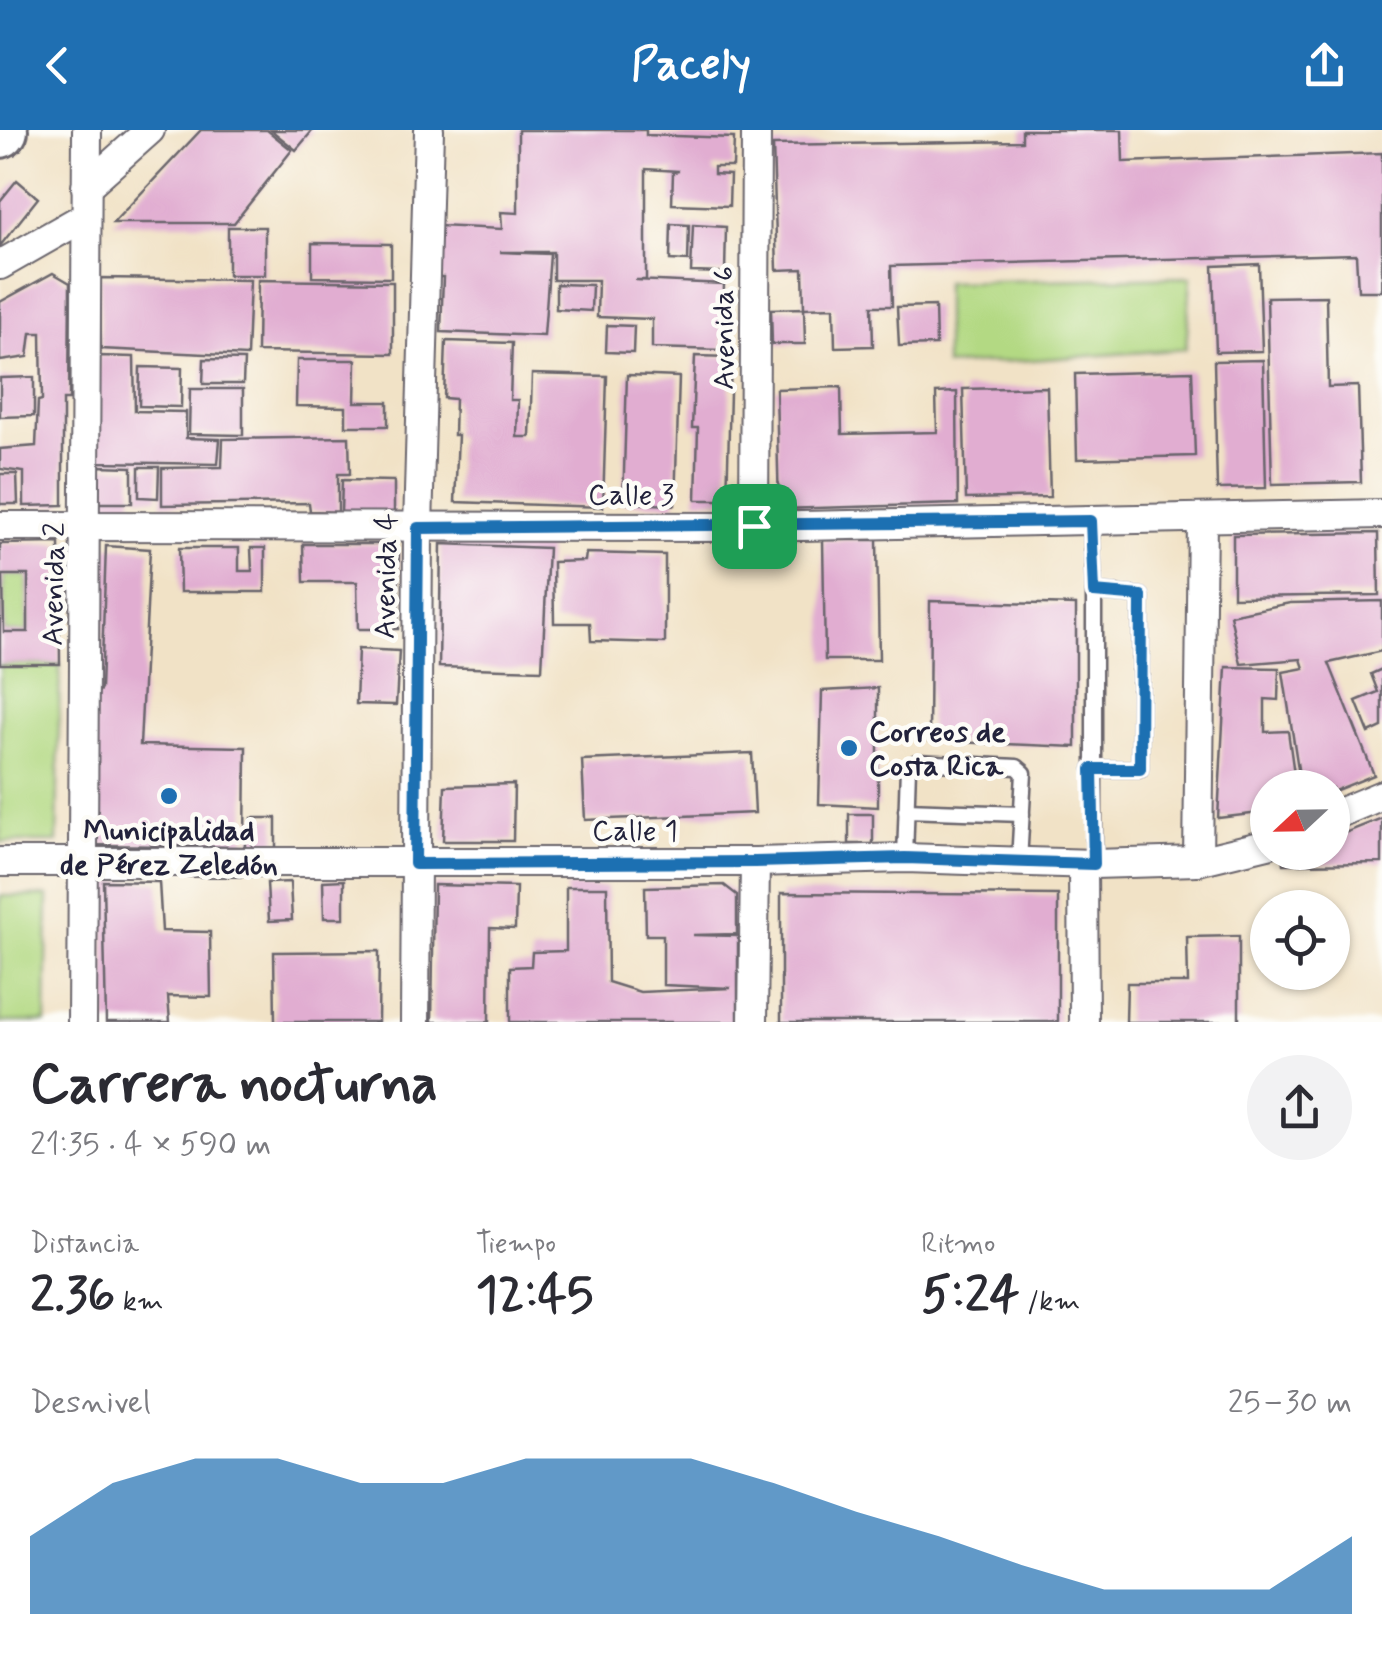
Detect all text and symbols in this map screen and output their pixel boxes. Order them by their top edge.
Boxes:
text: Pacely [631,36,751,95]
icon: back [30,38,85,93]
icon: share [1297,38,1352,93]
street label: Avenida 6 [705,266,744,390]
street label: Calle 3 [588,476,674,515]
pin [712,484,797,569]
icon: arrive [727,499,782,554]
street label: Avenida 4 [366,513,407,639]
street label: Avenida 2 [34,522,75,646]
place label: Correos de Costa Rica [869,713,1006,786]
marker: Correos de Costa Rica [838,737,860,759]
north arrow [1250,770,1350,870]
map controls [1250,770,1350,990]
marker: Municipalidad de Pérez Zeledón [158,785,180,807]
place label: Municipalidad de Pérez Zeledón [60,812,278,885]
street label: Calle 1 [592,812,678,851]
button: locate [1250,890,1350,990]
text: Carrera nocturna [30,1050,438,1122]
button: share [1247,1055,1352,1160]
text: 21:35 · 4 × 590 m [30,1124,271,1166]
text: Distancia [30,1226,139,1263]
text: Tiempo [476,1226,556,1263]
text: Ritmo [921,1226,995,1263]
text: 2.36 [30,1263,115,1329]
text: 12:45 [476,1263,594,1329]
text: 5:24 [921,1263,1020,1329]
text: km [115,1284,164,1321]
text: /km [1020,1284,1080,1321]
text: Desnivel [30,1382,151,1424]
text: 25–30 m [1228,1382,1352,1424]

